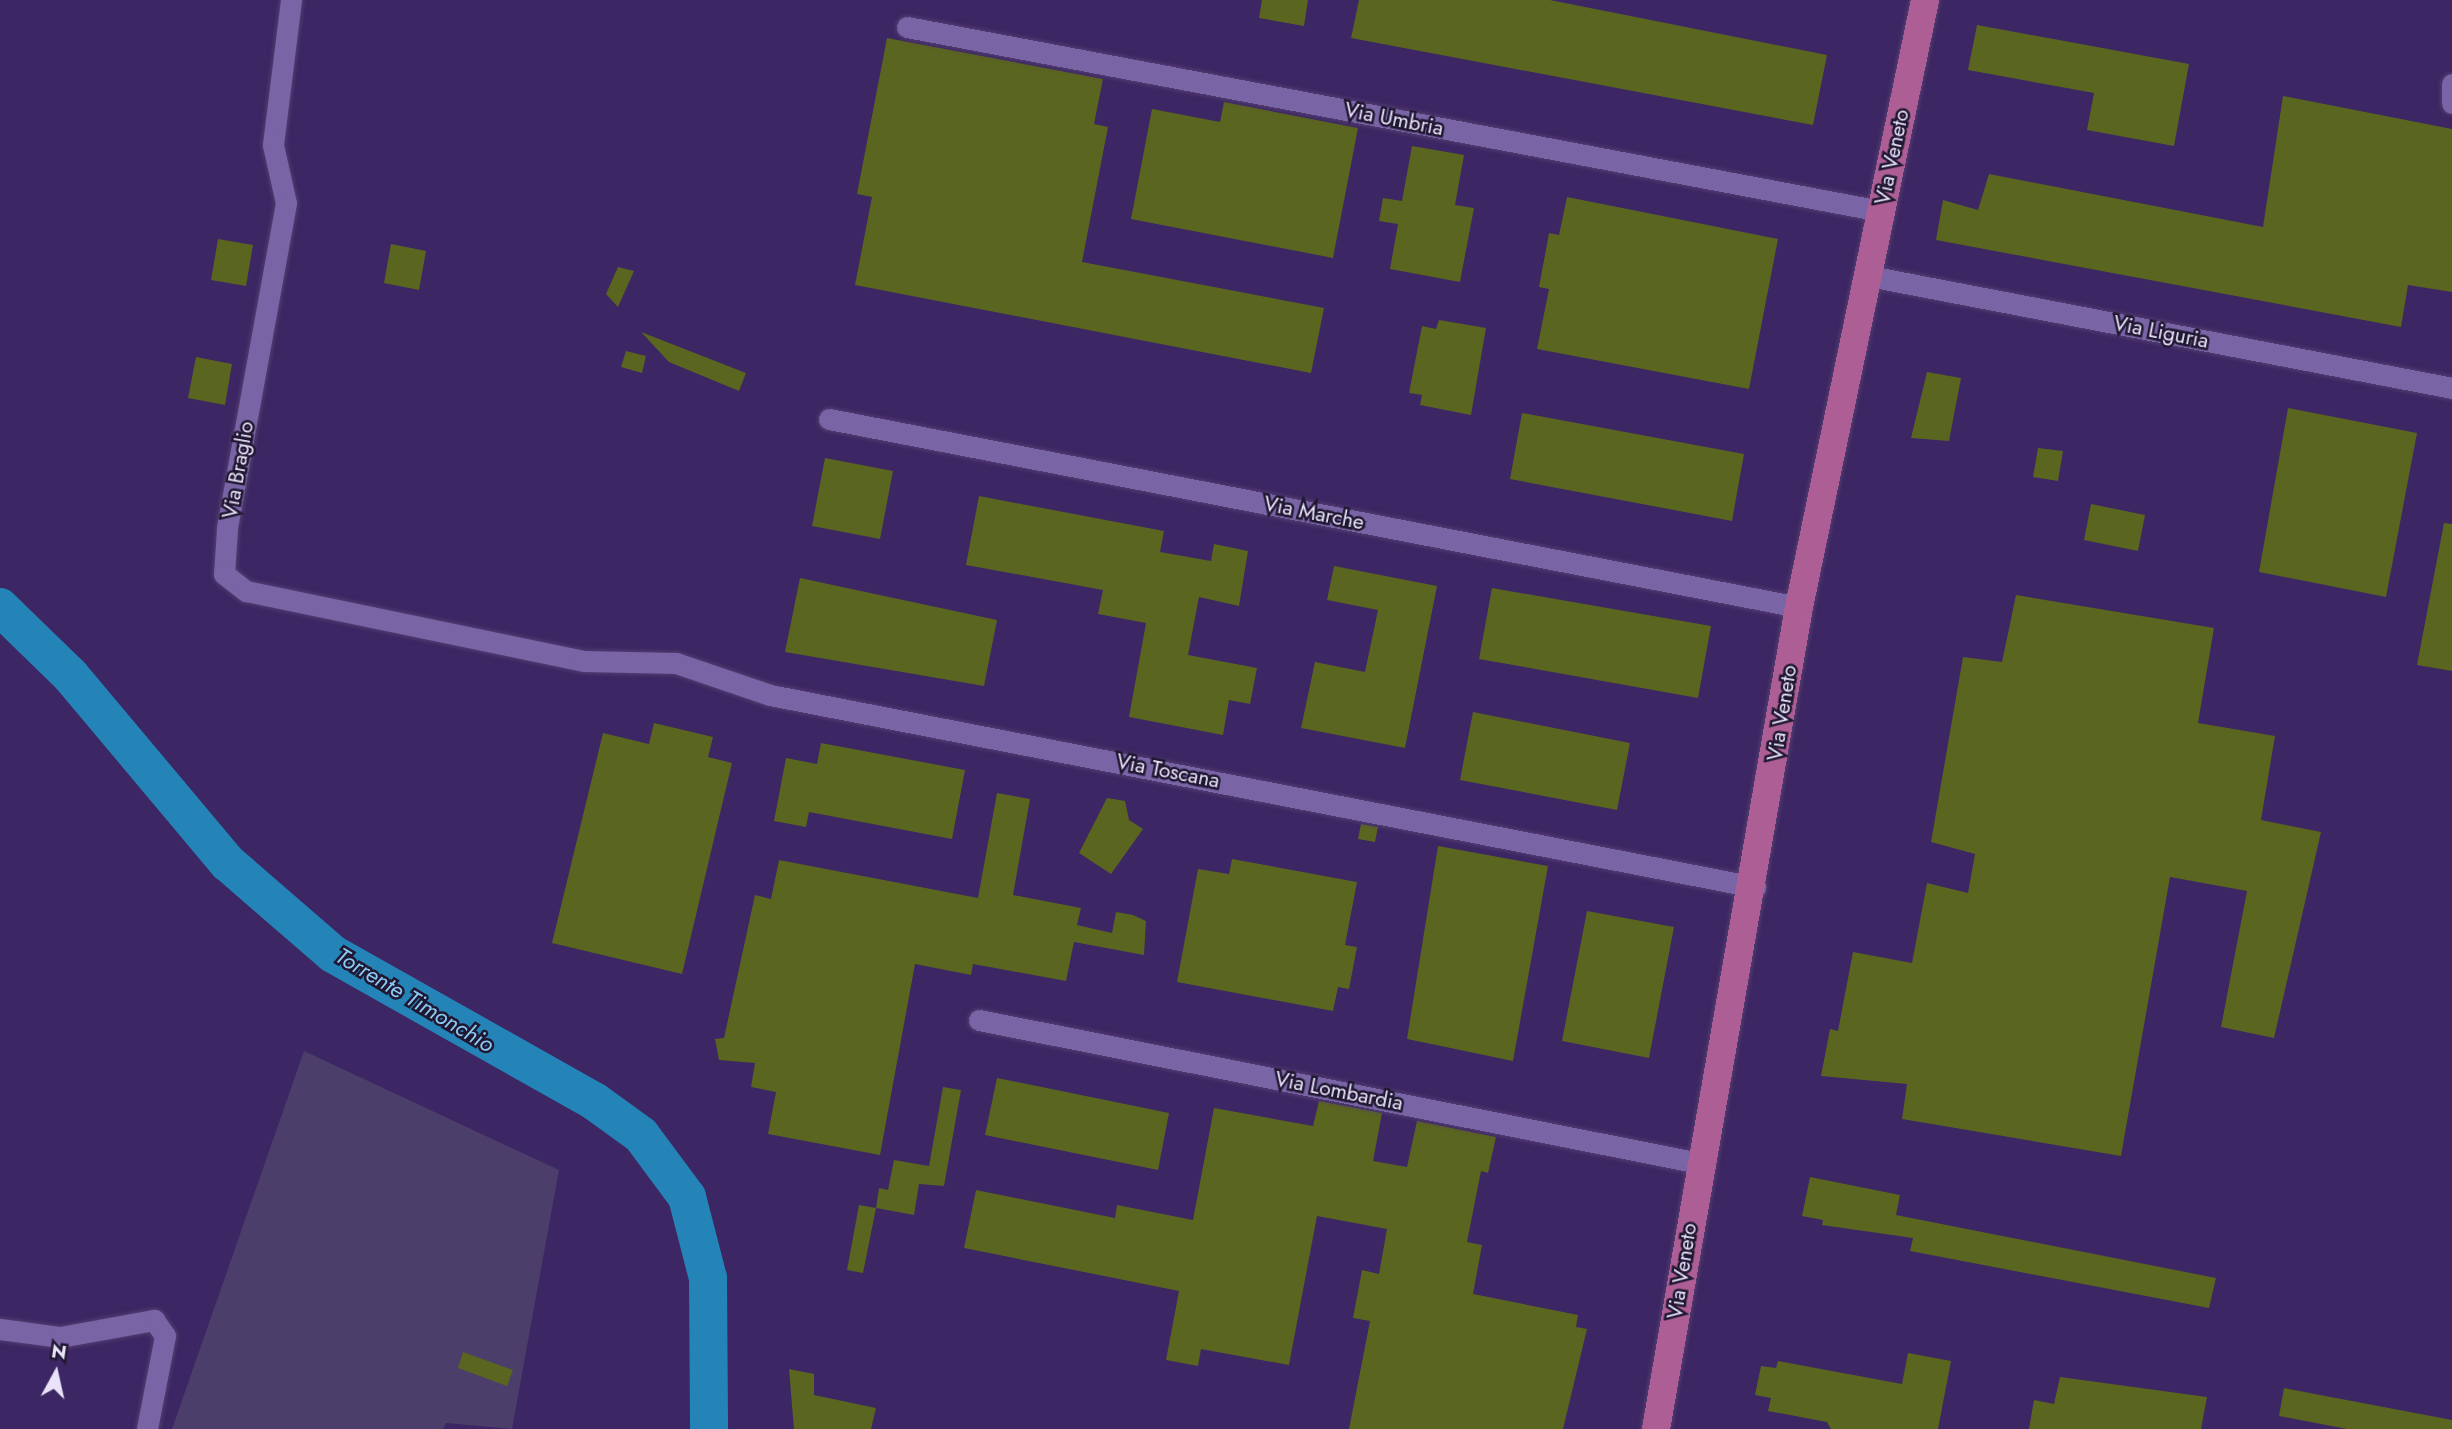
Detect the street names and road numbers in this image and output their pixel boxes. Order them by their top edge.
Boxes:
street label: Via Umbria [1343,97,1445,141]
street label: Via Veneto [1870,107,1914,207]
street label: Via Liguria [2111,310,2211,354]
street label: Via Braglio [217,419,259,521]
street label: Via Marche [1262,491,1366,535]
street label: Via Veneto [1762,663,1802,763]
street label: Via Toscana [1114,749,1222,793]
street label: Via Lombardia [1273,1066,1405,1116]
street label: Via Veneto [1662,1221,1702,1321]

